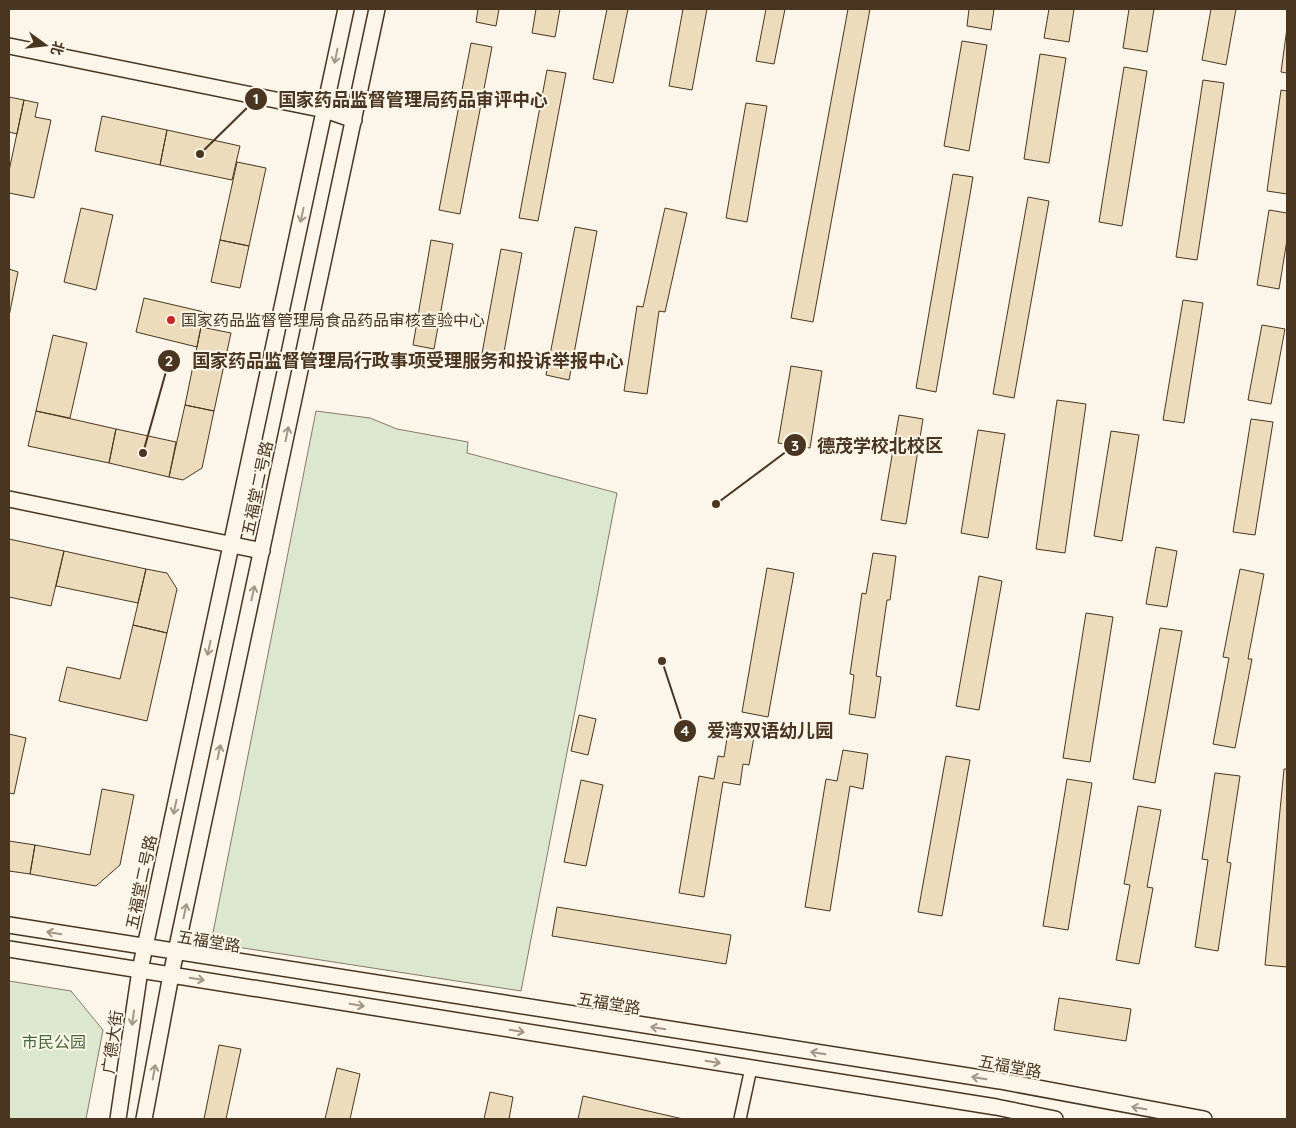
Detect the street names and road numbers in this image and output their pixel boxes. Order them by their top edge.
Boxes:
street label: 五福堂二号路 [237,439,277,537]
street label: 五福堂二号路 [121,833,161,931]
street label: 五福堂路 [176,926,242,956]
street label: 五福堂路 [576,988,642,1018]
street label: 广德大街 [98,1009,126,1075]
street label: 五福堂路 [977,1051,1043,1081]

